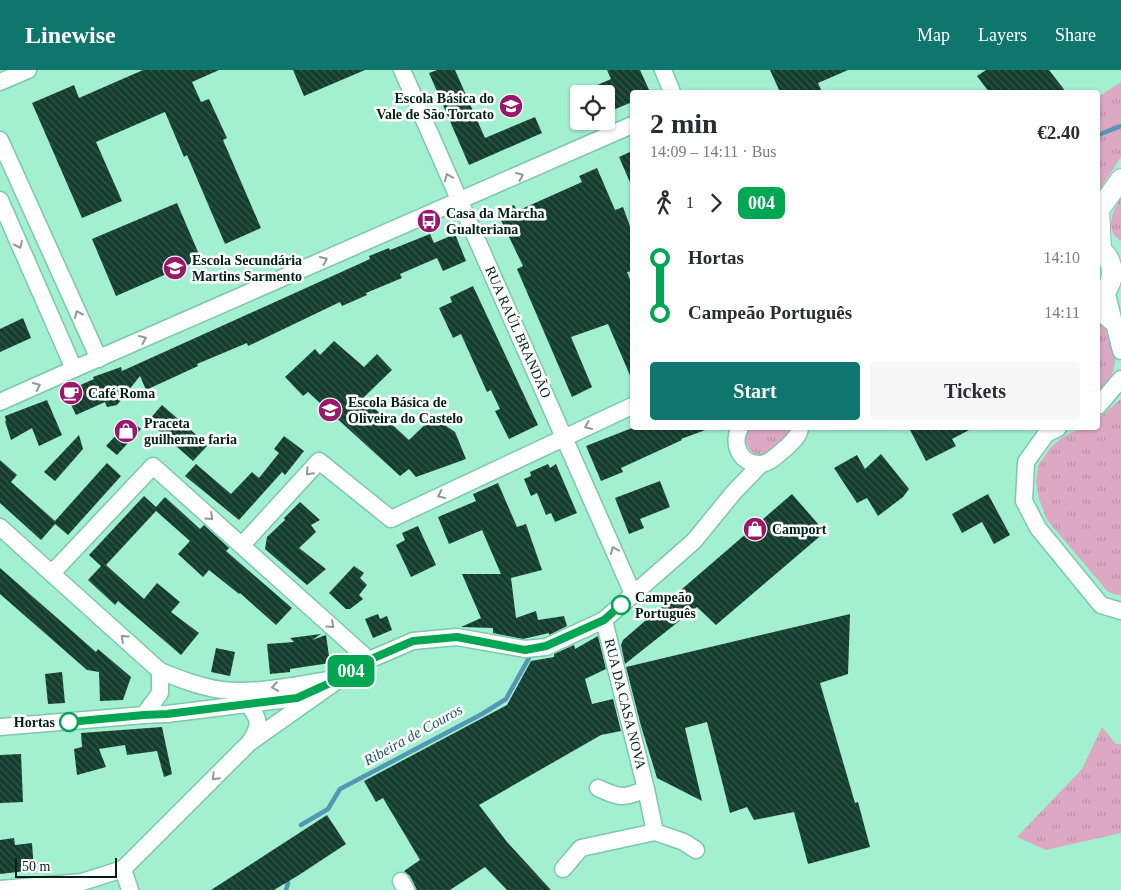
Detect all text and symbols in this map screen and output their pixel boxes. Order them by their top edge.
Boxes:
text: Linewise [25,22,116,48]
text: Map [917,25,950,45]
text: Layers [978,25,1027,45]
text: Share [1055,25,1096,45]
map controls [570,85,615,130]
button: locate [570,85,615,130]
place label: Escola Básica do Vale de São Torcato [376,91,494,122]
school or university icon: Escola Básica do Vale de São Torcato [498,93,524,119]
text: 2 min [650,108,718,139]
text: €2.40 [1037,122,1080,143]
text: 14:09 – 14:11 · Bus [650,143,777,160]
one-way arrow [515,171,524,182]
one-way arrow [444,173,455,182]
icon: walk [650,189,678,217]
icon: forward [702,189,730,217]
text: 004 [748,193,775,213]
text: 1 [686,194,694,211]
place label: Casa da Marcha Gualteriana [446,206,545,237]
bus stop icon: Casa da Marcha Gualteriana [416,208,442,234]
one-way arrow [13,240,24,249]
text: Hortas [688,247,744,268]
text: 14:10 [1044,249,1080,266]
place label: Escola Secundária Martins Sarmento [192,253,302,284]
school or university icon: Escola Secundária Martins Sarmento [162,255,188,281]
one-way arrow [319,256,328,267]
street label: RUA RAÚL BRANDÃO [482,263,555,400]
text: Campeão Português [688,302,852,323]
text: 14:11 [1044,304,1080,321]
one-way arrow [74,310,85,319]
one-way arrow [138,335,147,346]
button: Start [650,362,860,420]
button: Tickets [870,362,1080,420]
cafe icon: Café Roma [58,380,84,406]
one-way arrow [32,381,41,392]
place label: Café Roma [88,386,155,401]
place label: Escola Básica de Oliveira do Castelo [348,395,463,426]
school or university icon: Escola Básica de Oliveira do Castelo [317,397,343,423]
place label: Praceta guilherme faria [144,416,237,447]
shop icon: Praceta guilherme faria [113,418,139,444]
one-way arrow [584,419,593,430]
one-way arrow [306,466,315,475]
one-way arrow [437,489,446,500]
one-way arrow [205,511,214,520]
shop icon: Camport [742,516,768,542]
place label: Camport [772,522,827,537]
one-way arrow [609,546,620,555]
place label: Campeão Português [635,590,696,621]
marker: Campeão Português [611,595,631,615]
one-way arrow [325,620,334,629]
one-way arrow [121,635,130,644]
street label: RUA DA CASA NOVA [602,637,649,772]
line badge: 004 [322,655,380,687]
text: 004 [338,661,365,681]
one-way arrow [271,682,279,692]
water label: Ribeira de Couros [360,701,465,769]
marker: Hortas [59,712,79,732]
place label: Hortas [14,715,56,730]
one-way arrow [212,771,221,780]
scale bar [15,855,118,878]
text: 50 m [22,859,50,874]

